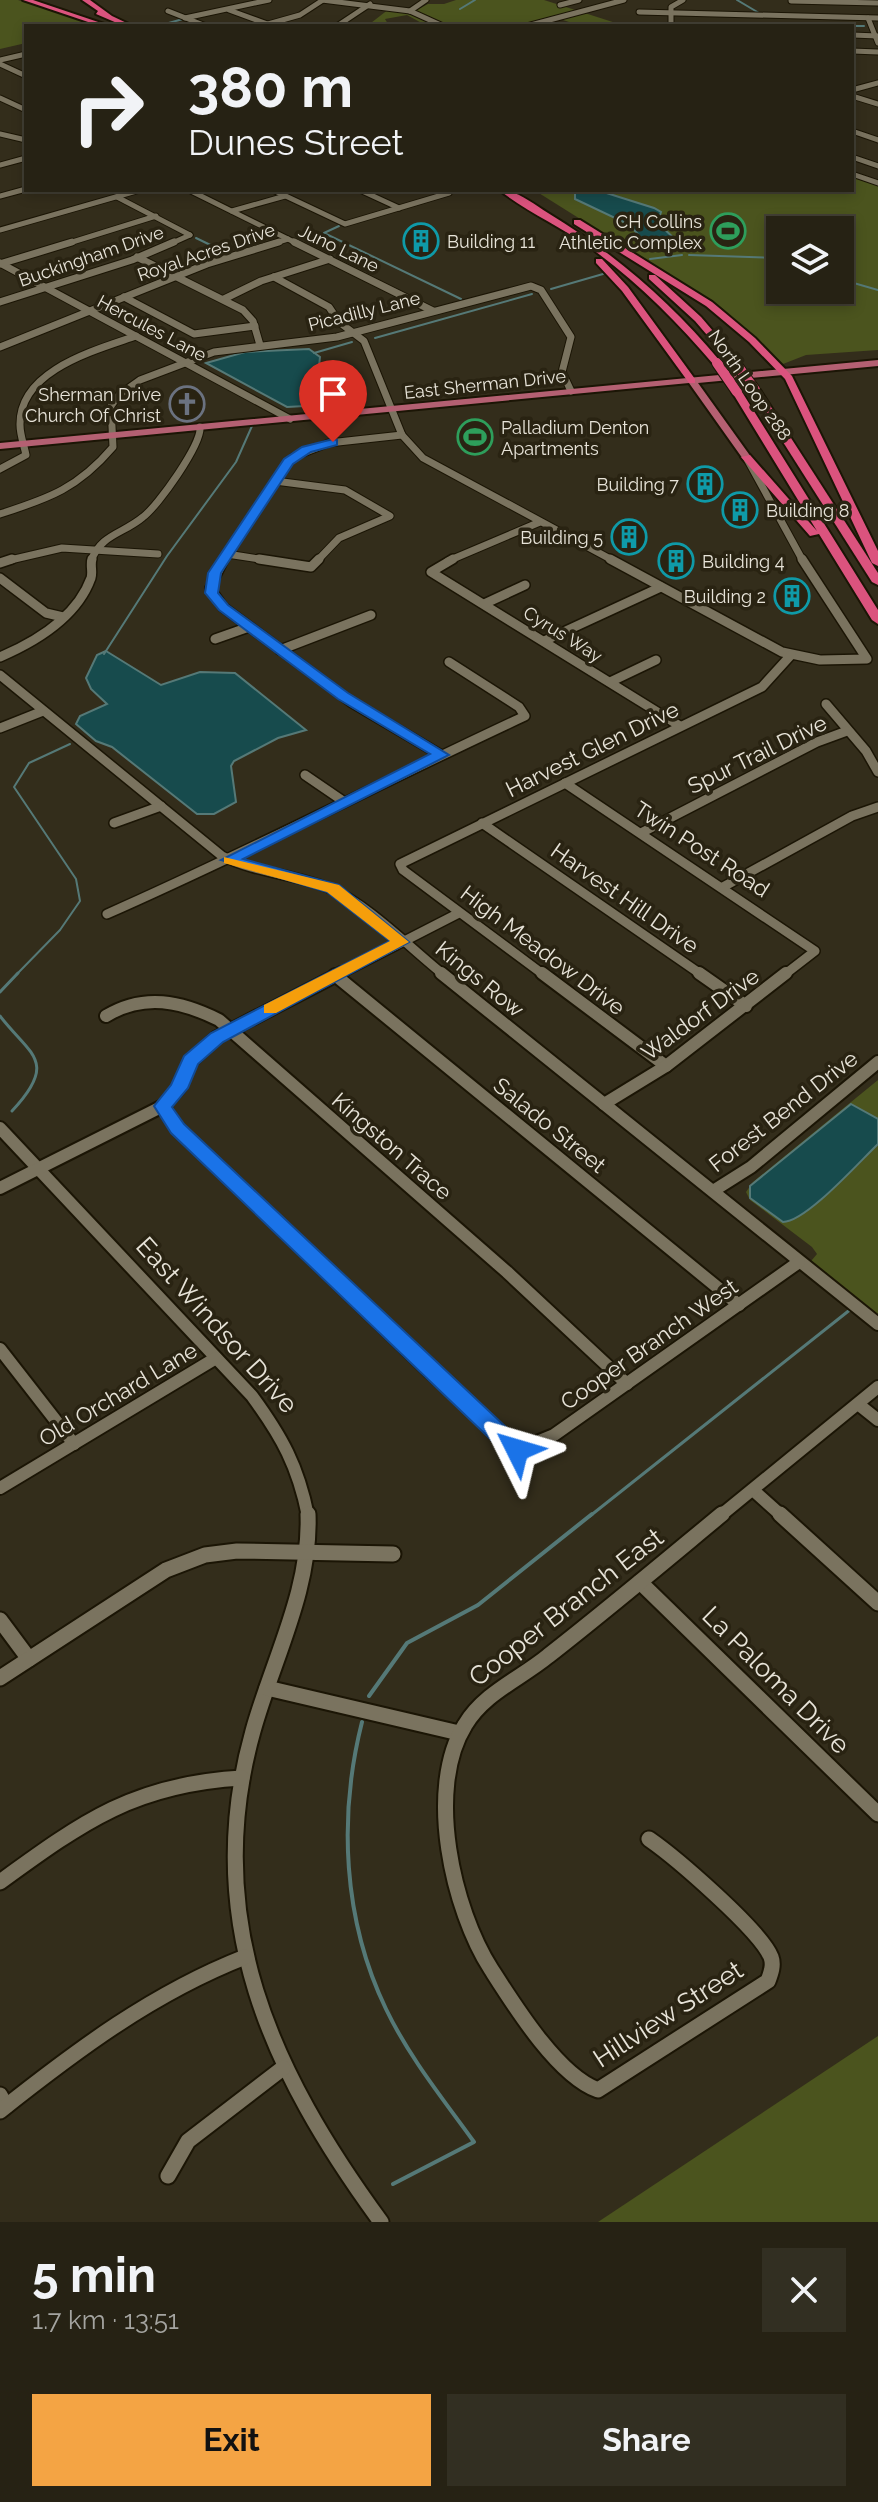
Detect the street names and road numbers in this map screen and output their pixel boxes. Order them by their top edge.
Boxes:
street label: Royal Acres Drive [134,218,278,285]
street label: Juno Lane [296,220,383,277]
street label: Buckingham Drive [16,221,167,291]
street label: Picadilly Lane [306,287,423,335]
street label: Hercules Lane [94,290,210,366]
street label: North Loop 288 [704,326,796,444]
street label: East Sherman Drive [403,365,567,403]
street label: Cyrus Way [520,602,606,667]
street label: Harvest Glen Drive [501,696,683,802]
street label: Spur Trail Drive [683,709,831,799]
street label: Twin Post Road [630,796,774,902]
street label: Harvest Hill Drive [546,837,704,959]
street label: High Meadow Drive [456,880,630,1020]
street label: Kings Row [431,935,530,1023]
street label: Waldorf Drive [636,963,764,1065]
street label: Forest Bend Drive [704,1045,863,1177]
street label: Salado Street [489,1072,612,1179]
street label: Kingston Trace [327,1087,457,1205]
street label: East Windsor Drive [130,1231,304,1419]
street label: Cooper Branch West [556,1273,743,1415]
street label: Old Orchard Lane [34,1337,202,1451]
street label: Cooper Branch East [463,1522,669,1692]
street label: La Paloma Drive [696,1600,856,1760]
street label: Hillview Street [588,1954,749,2073]

